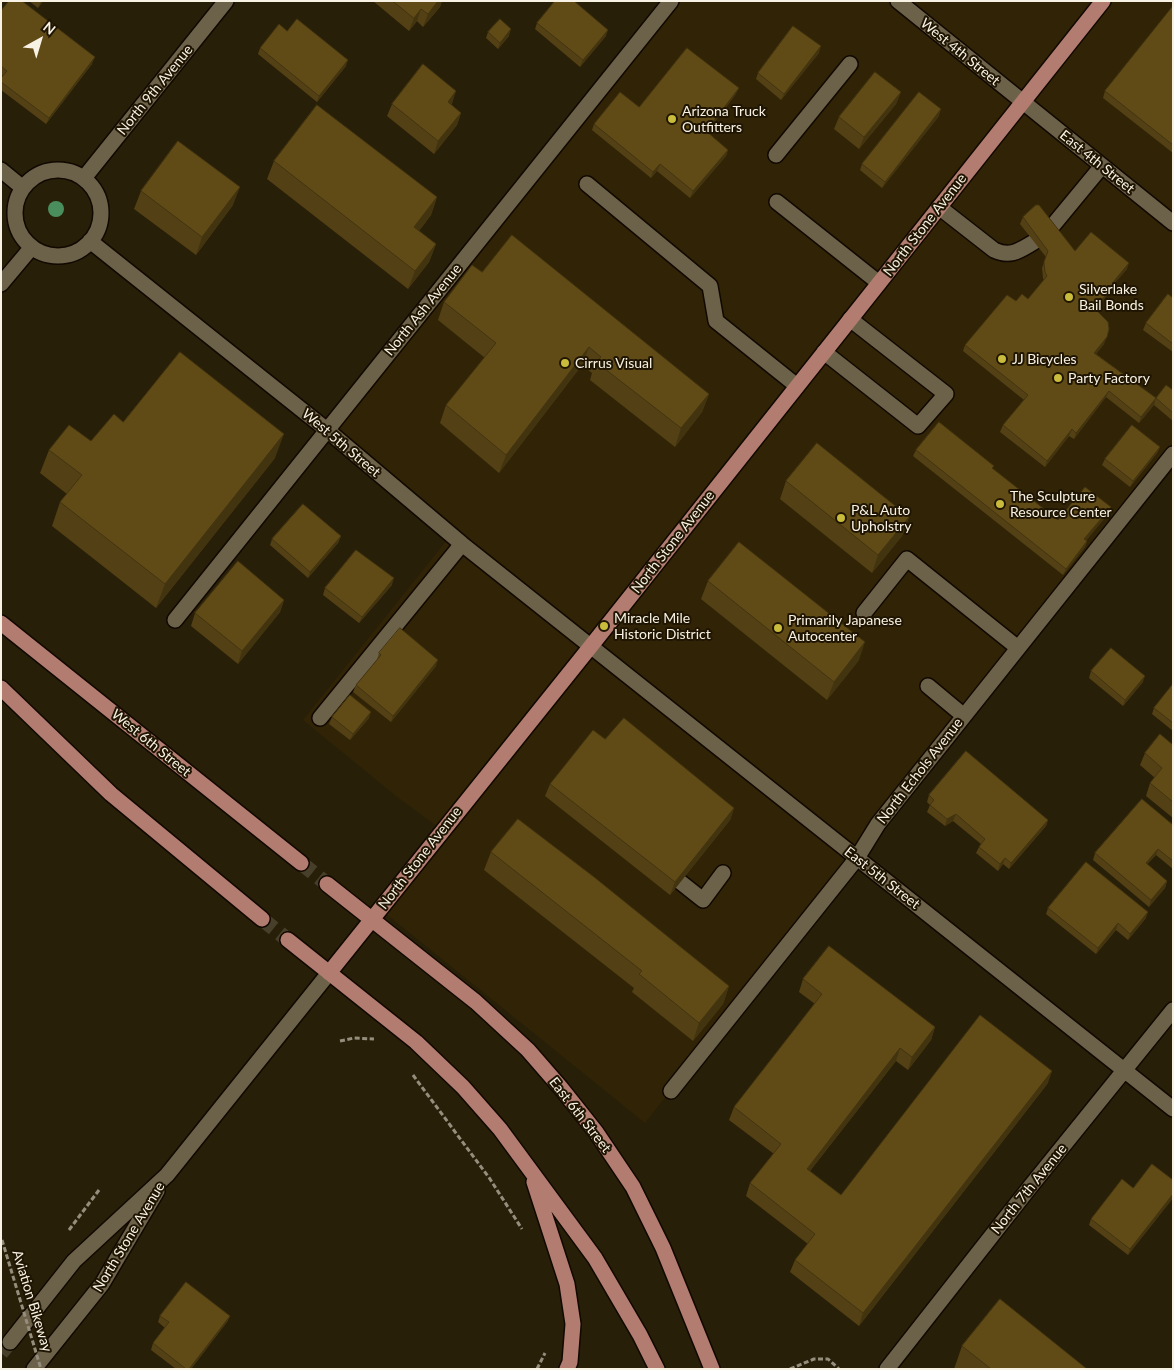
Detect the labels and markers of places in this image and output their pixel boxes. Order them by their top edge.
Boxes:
place label: Arizona Truck Outfitters [682,103,766,136]
marker: Arizona Truck Outfitters [666,113,678,125]
place label: Silverlake Bail Bonds [1079,281,1144,314]
marker: Silverlake Bail Bonds [1063,291,1075,303]
place label: JJ Bicycles [1012,351,1077,367]
marker: JJ Bicycles [996,353,1008,365]
place label: Cirrus Visual [575,355,652,371]
marker: Cirrus Visual [559,357,571,369]
place label: Party Factory [1068,370,1150,386]
marker: Party Factory [1052,372,1064,384]
place label: The Sculpture Resource Center [1010,488,1112,520]
marker: The Sculpture Resource Center [994,498,1006,510]
place label: P&L Auto Upholstry [851,502,911,534]
marker: P&L Auto Upholstry [835,512,847,524]
place label: Miracle Mile Historic District [614,610,711,642]
place label: Primarily Japanese Autocenter [788,612,902,644]
marker: Miracle Mile Historic District [598,620,610,632]
marker: Primarily Japanese Autocenter [772,622,784,634]

